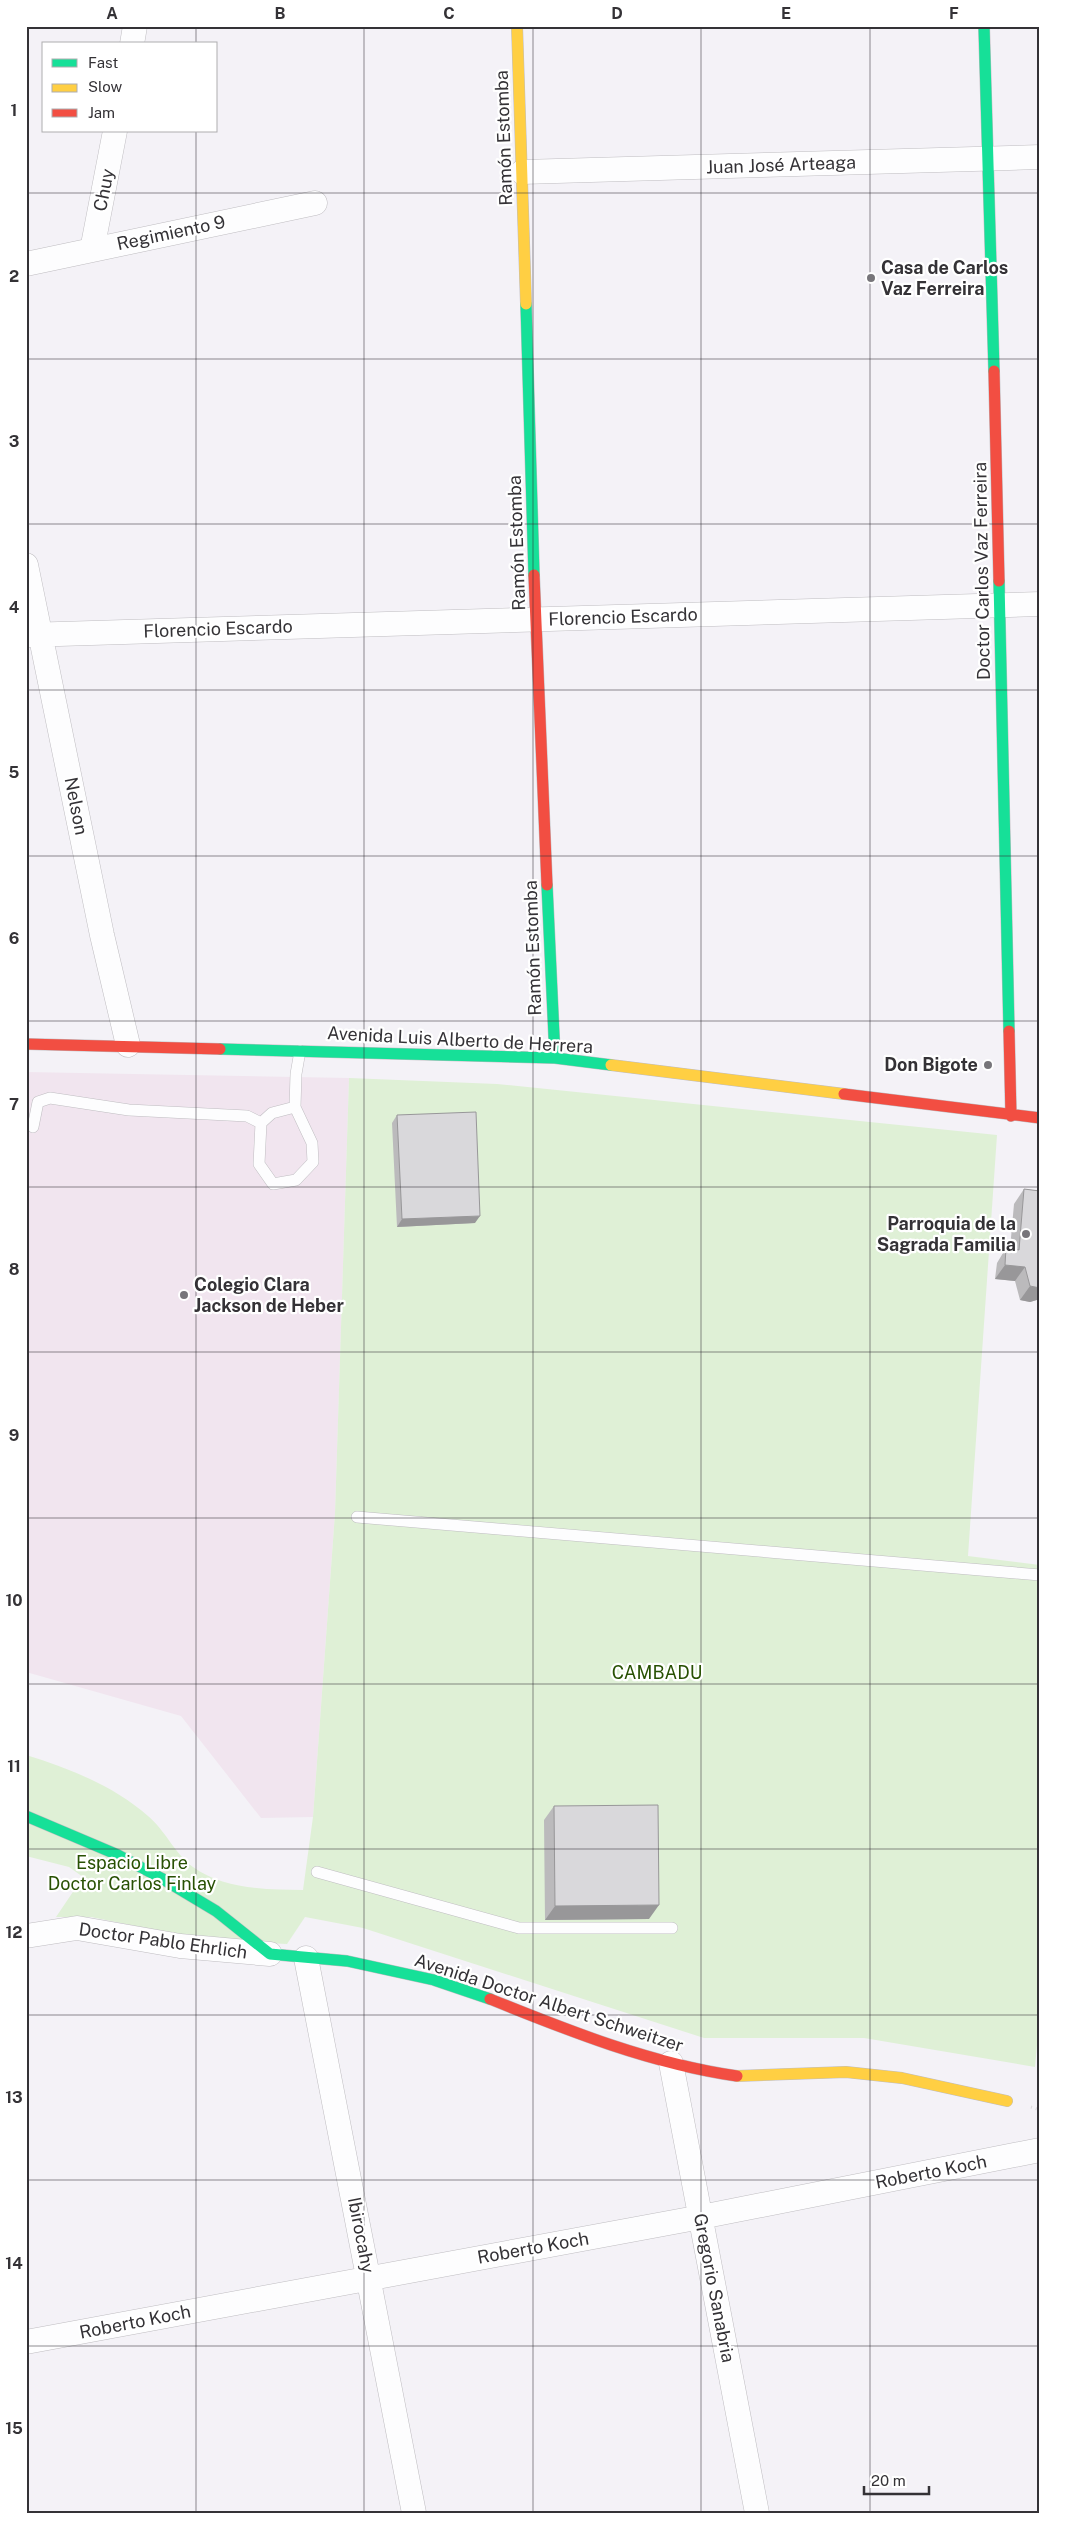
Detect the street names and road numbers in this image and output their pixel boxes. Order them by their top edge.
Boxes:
street label: Ramón Estomba [491,70,516,206]
street label: Juan José Arteaga [706,151,856,178]
street label: Chuy [89,167,118,213]
street label: Regimiento 9 [115,211,227,254]
street label: Doctor Carlos Vaz Ferreira [969,462,994,680]
street label: Ramón Estomba [504,475,529,611]
street label: Florencio Escardo [548,603,698,630]
street label: Florencio Escardo [143,615,293,642]
street label: Nelson [61,775,92,837]
street label: Ramón Estomba [520,880,545,1016]
street label: Avenida Luis Alberto de Herrera [327,1022,594,1057]
street label: Doctor Pablo Ehrlich [77,1918,249,1963]
street label: Avenida Doctor Albert Schweitzer [412,1949,686,2056]
street label: Roberto Koch [873,2150,988,2193]
street label: Ibirocahy [344,2195,379,2275]
street label: Gregorio Sanabria [690,2211,739,2364]
street label: Roberto Koch [475,2227,590,2268]
street label: Roberto Koch [77,2300,192,2343]

